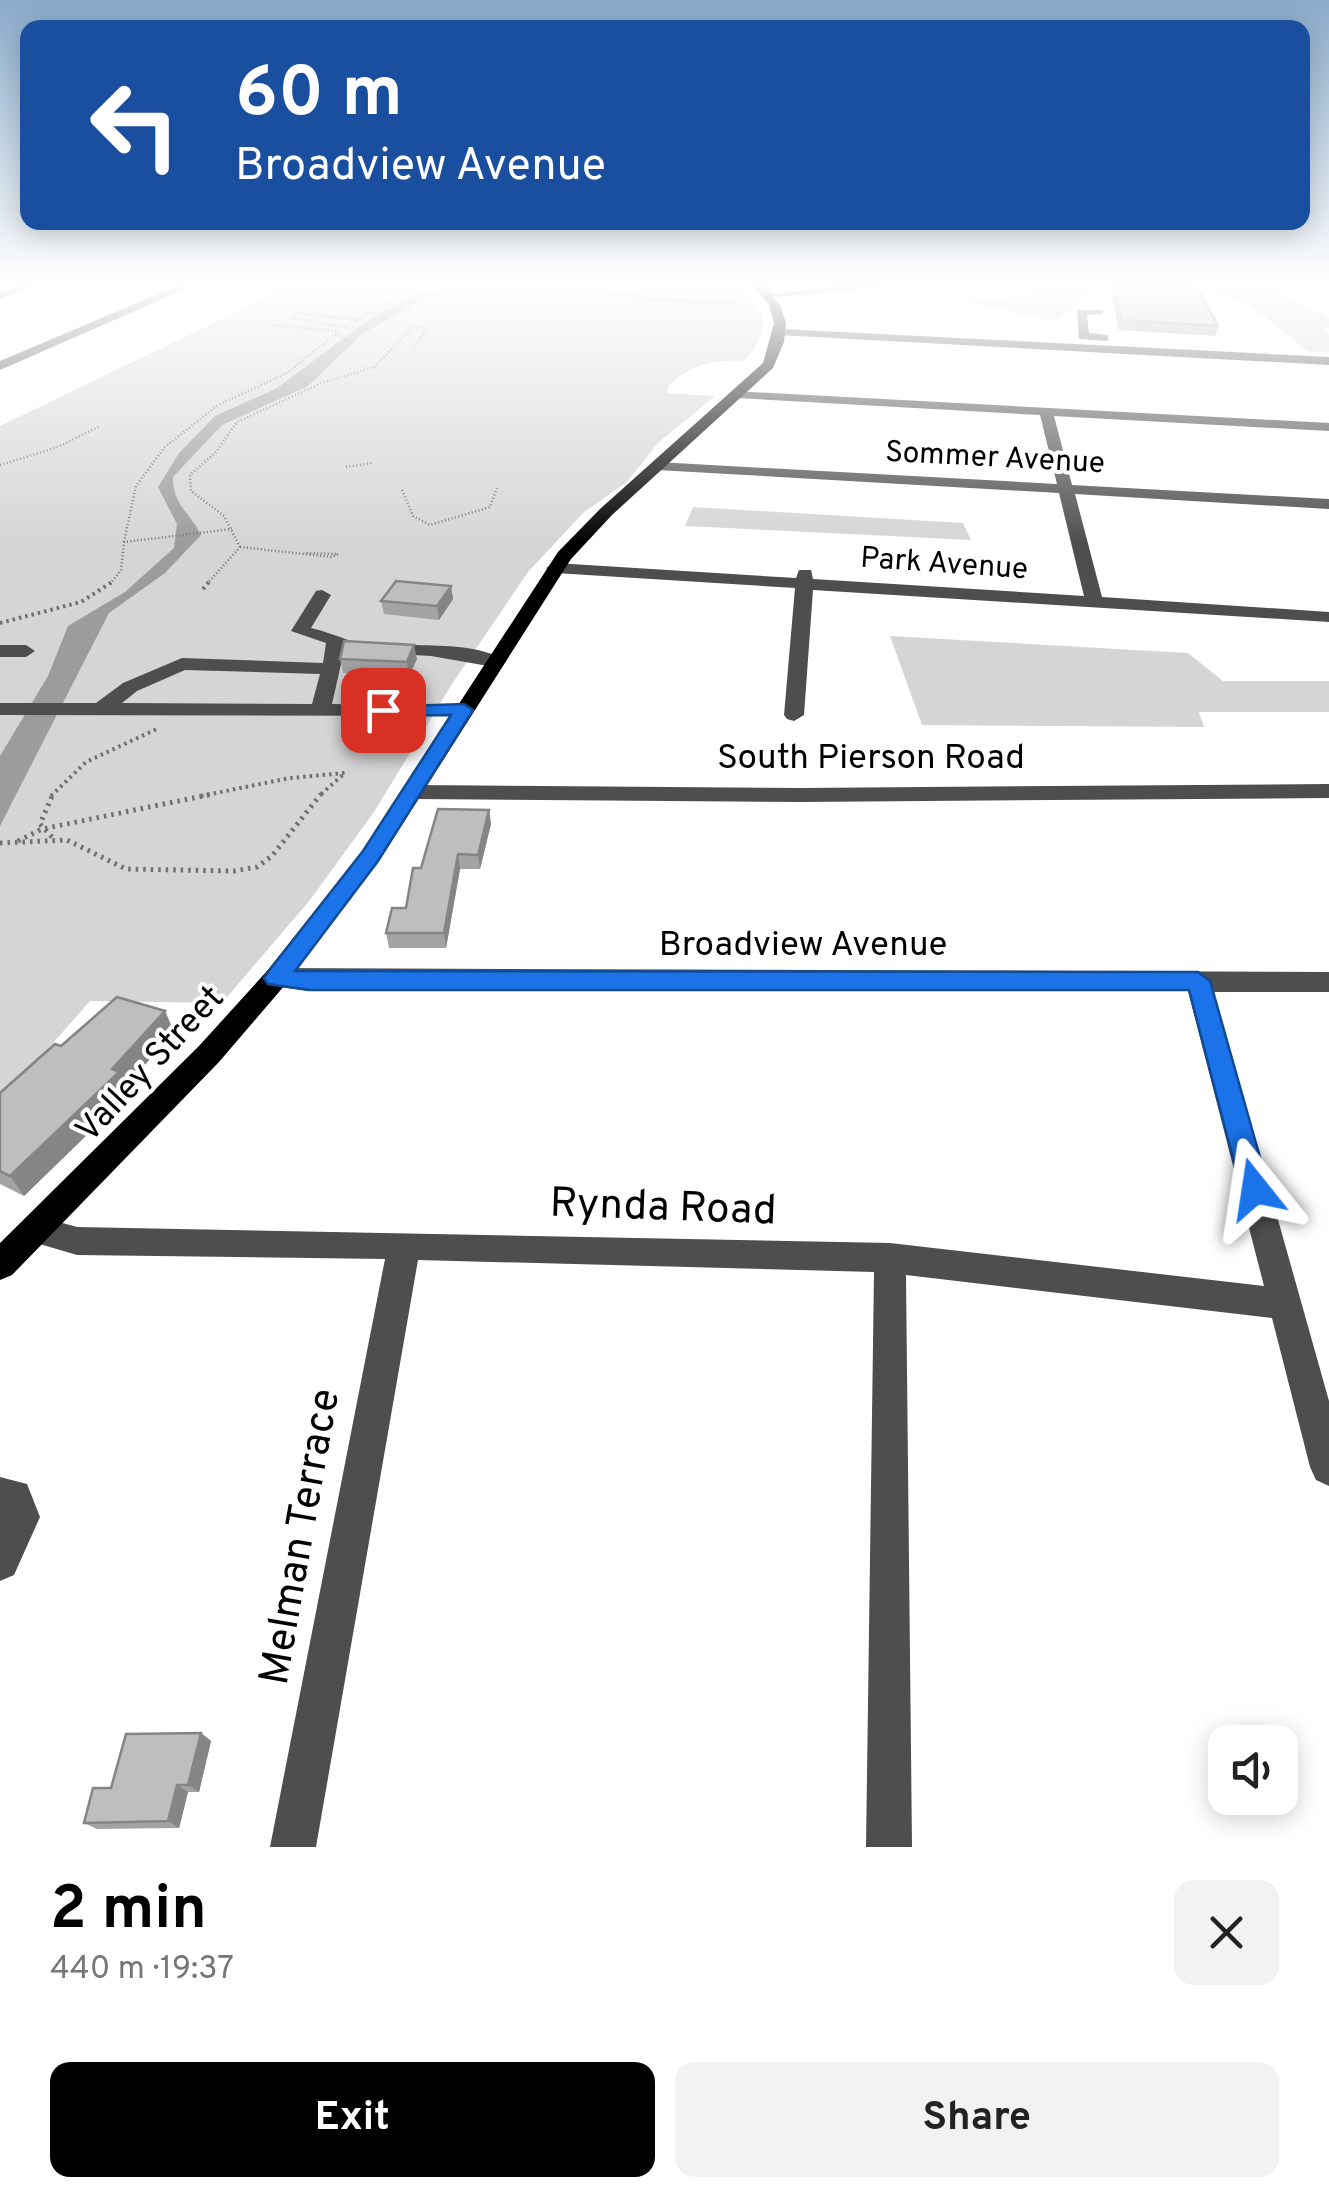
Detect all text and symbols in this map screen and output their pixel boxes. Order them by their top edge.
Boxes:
text: 60 m [235,52,403,141]
icon: left [70,60,200,190]
text: Broadview Avenue [235,139,606,196]
street label: Sommer Avenue [884,435,1106,483]
street label: Park Avenue [859,541,1029,589]
pin [341,668,426,753]
icon: arrive [356,683,411,738]
street label: South Pierson Road [717,737,1025,781]
street label: Broadview Avenue [659,924,947,968]
street label: Valley Street [67,977,235,1153]
position arrow [1203,1137,1307,1241]
street label: Rynda Road [549,1179,777,1239]
street label: Melman Terrace [250,1385,354,1689]
map controls [1208,1725,1298,1815]
button: sound [1208,1725,1298,1815]
text: 2 min [50,1874,207,1950]
button: close [1174,1880,1279,1985]
text: 440 m · 19:37 [50,1950,234,1990]
button: Exit [50,2062,655,2177]
button: Share [675,2062,1279,2177]

